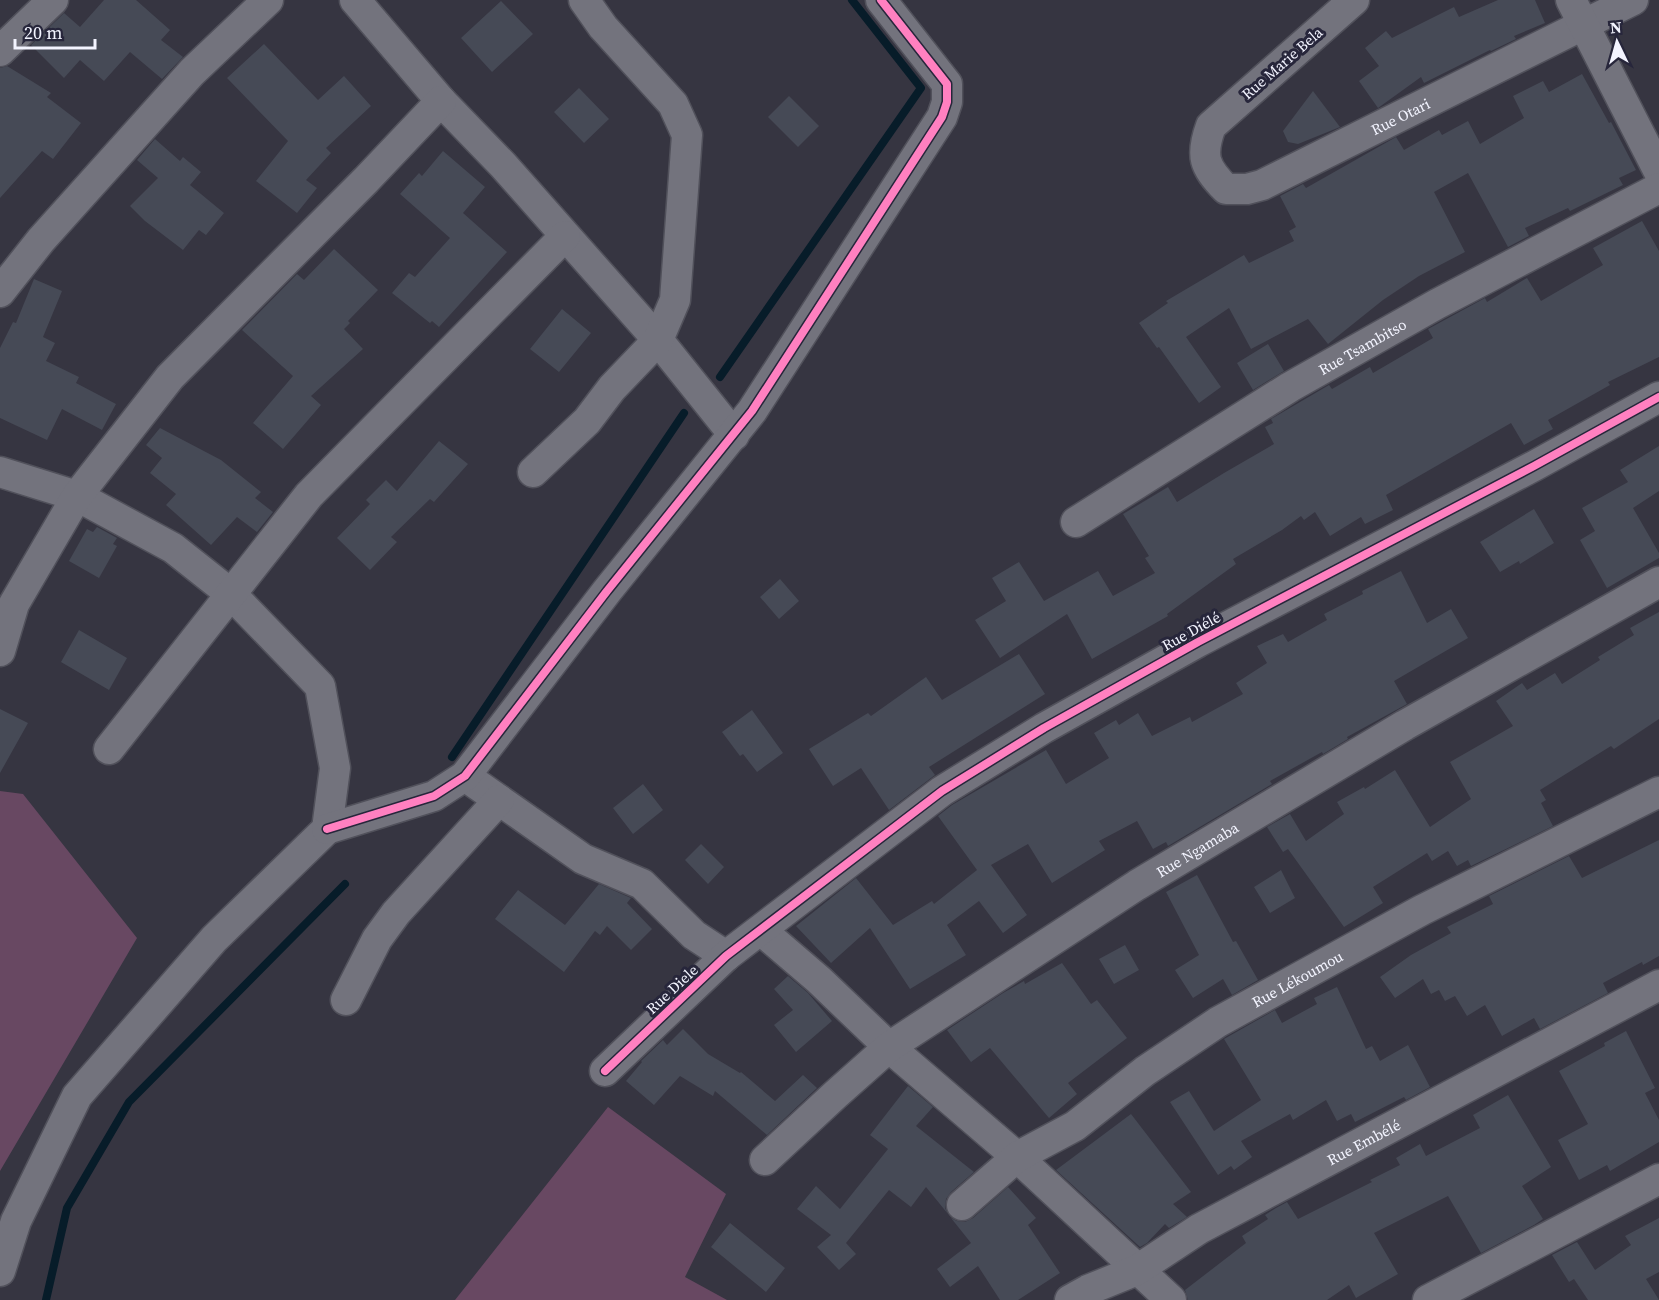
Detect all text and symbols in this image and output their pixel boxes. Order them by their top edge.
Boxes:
scale bar [15,12,94,50]
north arrow [1587,12,1647,72]
text: N [1609,16,1623,39]
text: 20 m [24,20,62,45]
street label: Rue Marie Bela [1237,22,1327,104]
street label: Rue Otari [1367,93,1433,140]
street label: Rue Tsambitso [1315,313,1410,379]
street label: Rue Diélé [1158,606,1224,656]
street label: Rue Ngamaba [1152,816,1243,882]
street label: Rue Lékoumou [1248,945,1347,1012]
street label: Rue Diele [641,959,703,1019]
street label: Rue Embélé [1323,1114,1404,1170]

